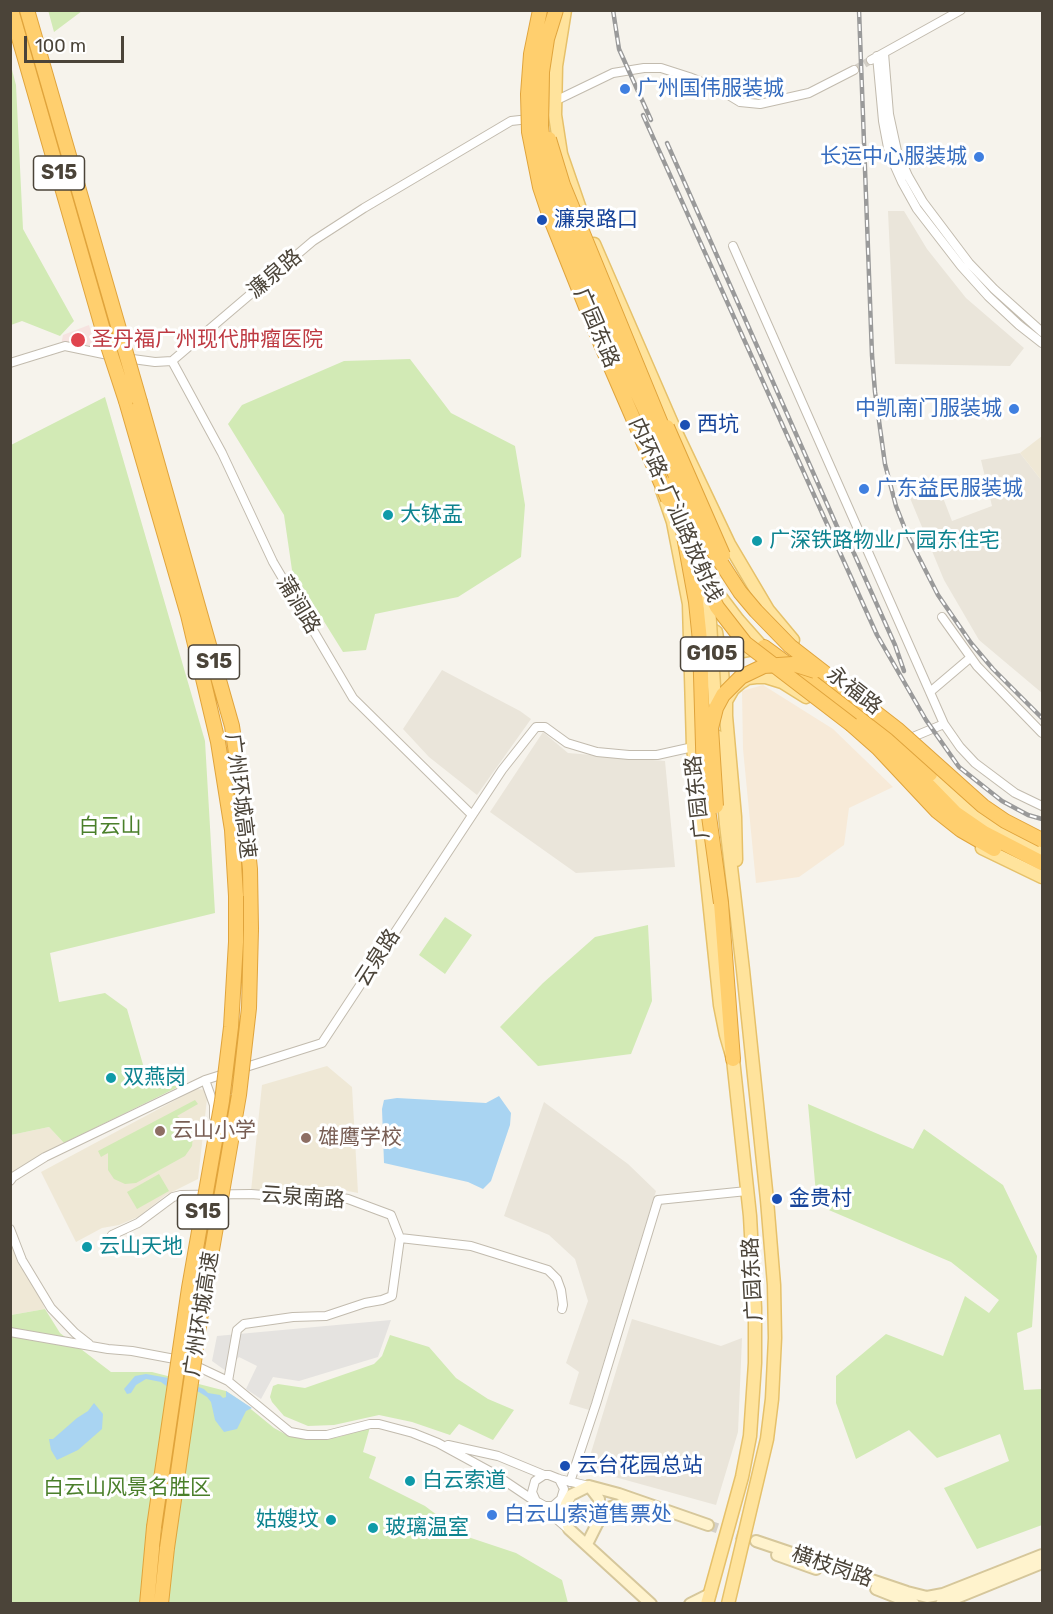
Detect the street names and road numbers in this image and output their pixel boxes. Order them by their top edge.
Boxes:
road number: S15 [34,156,84,190]
street label: 濂泉路 [243,244,307,304]
street label: 广园东路 [568,284,624,372]
street label: 内环路-广汕路放射线 [623,414,727,606]
street label: 蒲涧路 [271,572,325,638]
road number: G105 [680,637,744,671]
road number: S15 [188,645,240,679]
street label: 永福路 [821,662,887,720]
street label: 广州环城高速 [220,732,260,860]
street label: 广园东路 [681,754,715,840]
street label: 云泉路 [350,925,406,991]
street label: 云泉南路 [260,1183,346,1213]
road number: S15 [178,1195,228,1229]
street label: 广园东路 [738,1236,768,1322]
street label: 广州环城高速 [180,1250,224,1378]
street label: 横枝岗路 [788,1541,876,1593]

